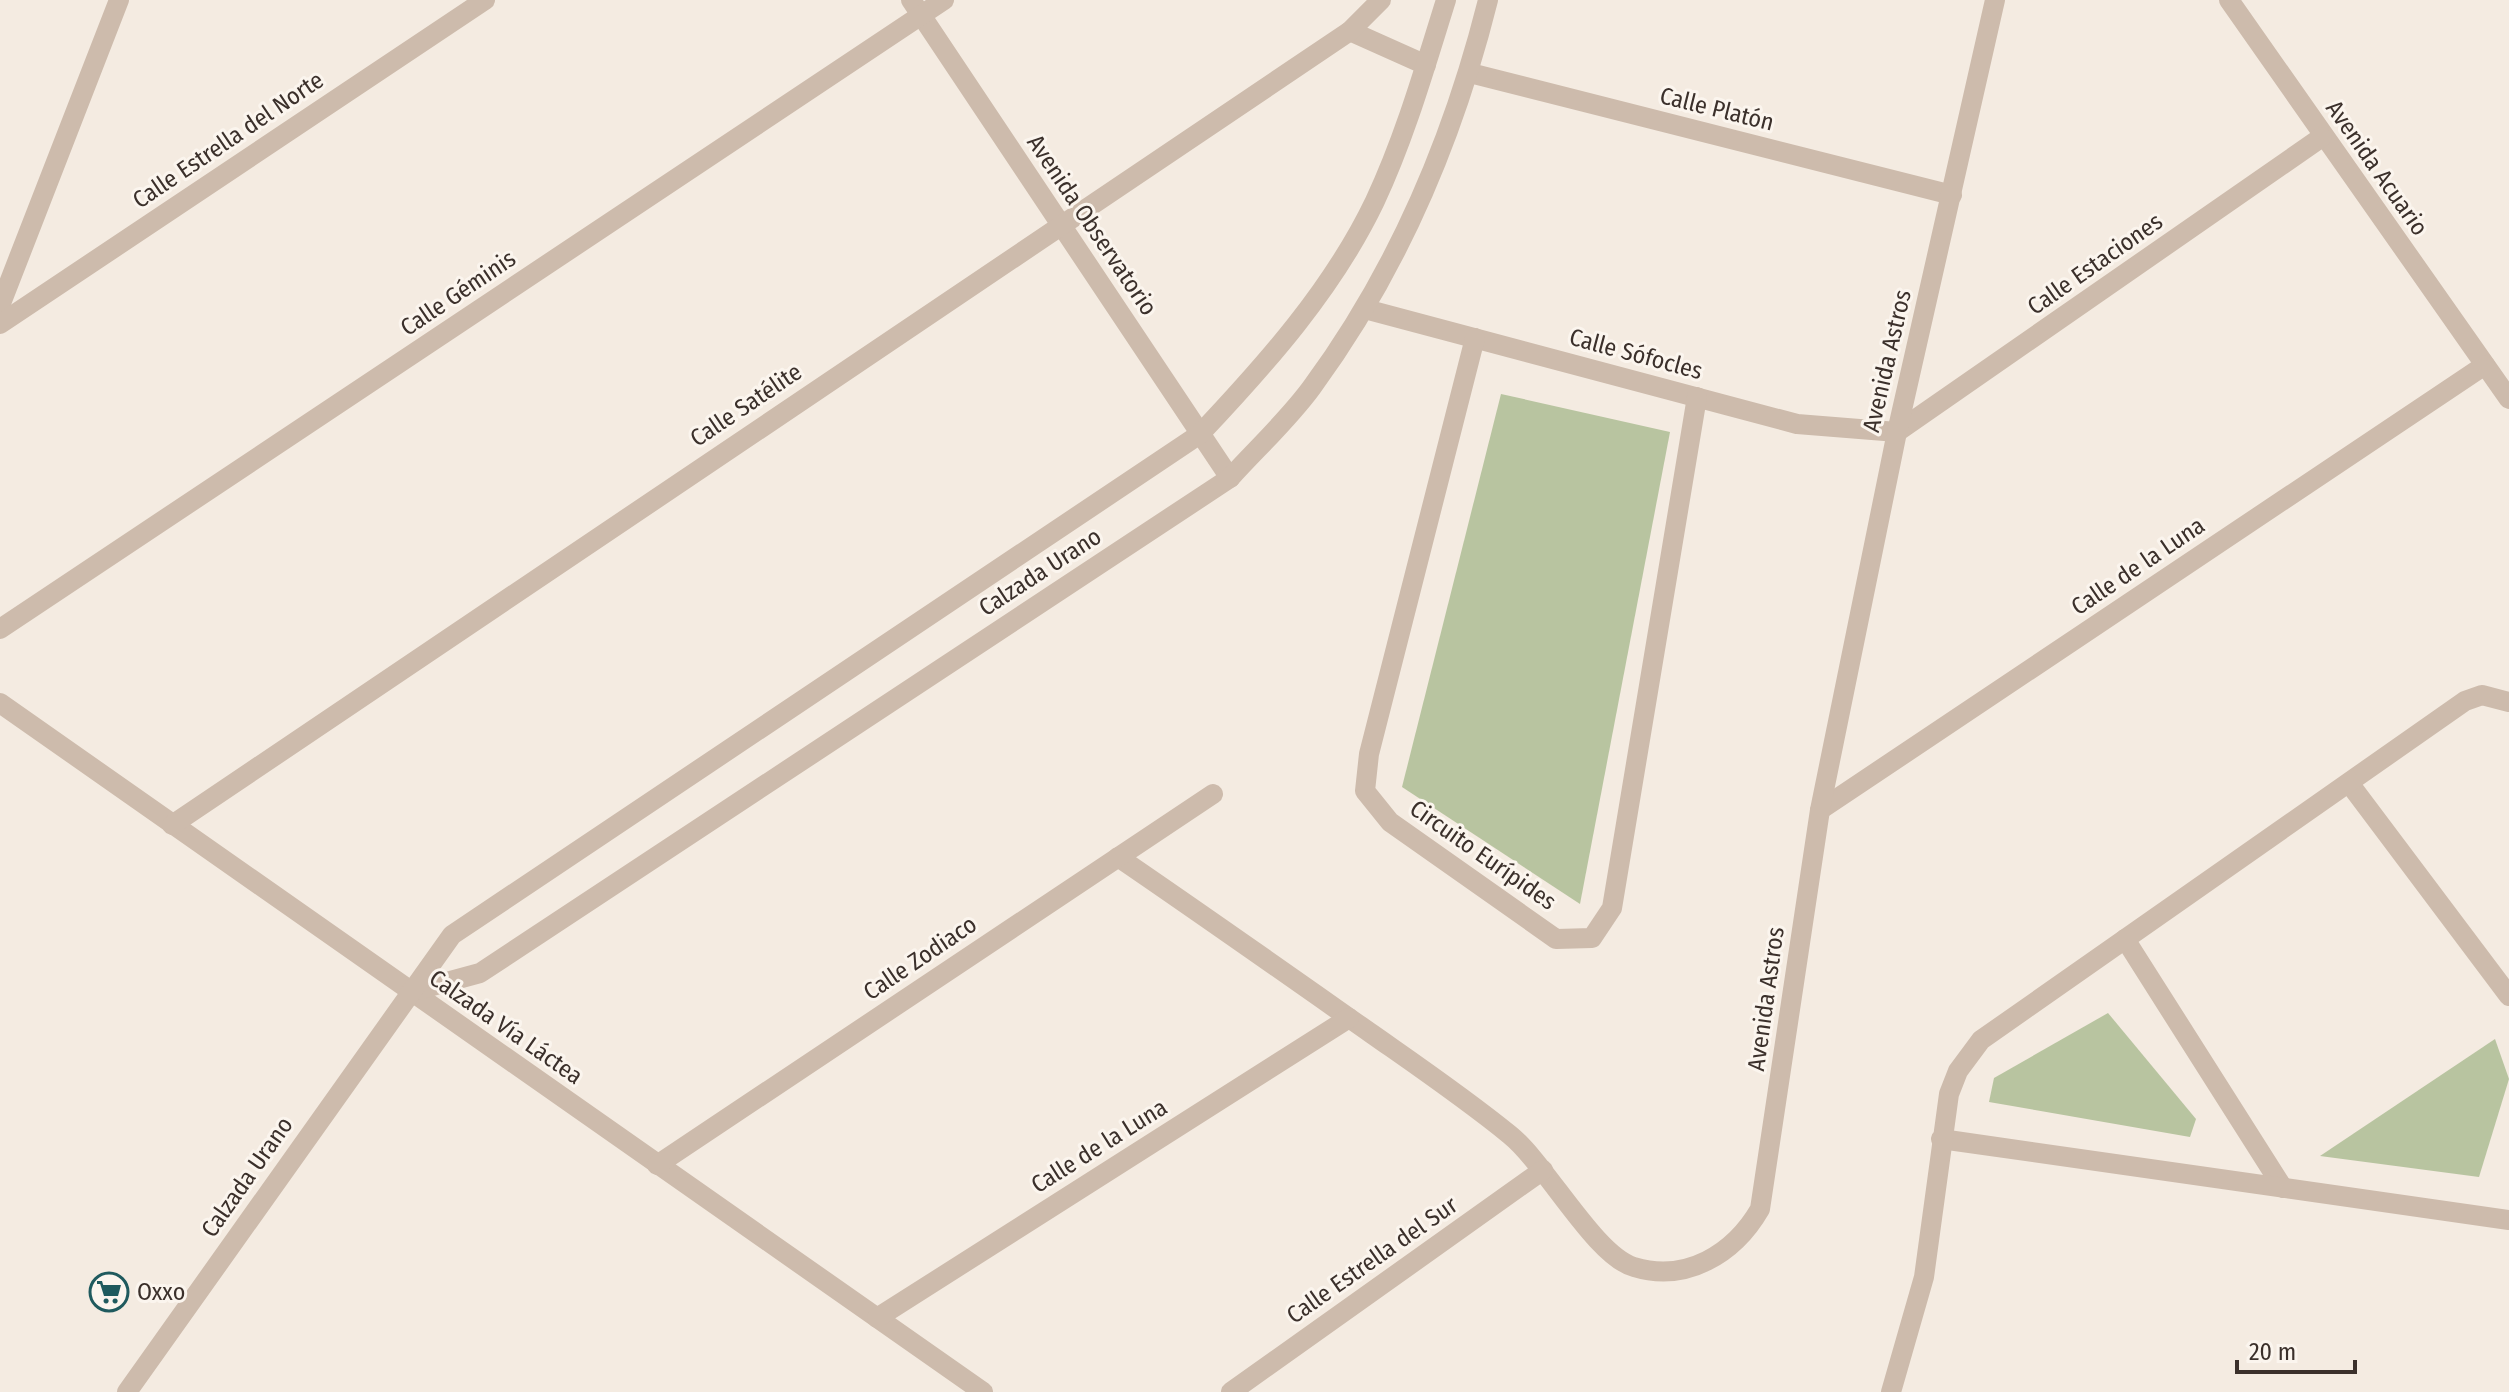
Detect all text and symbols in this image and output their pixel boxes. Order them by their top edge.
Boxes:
street label: Calle Estrella del Norte [127,66,329,214]
street label: Calle Platón [1657,81,1777,137]
street label: Avenida Acuario [2320,95,2434,241]
street label: Avenida Observatorio [1021,129,1163,321]
street label: Calle Estaciones [2022,207,2168,321]
street label: Calle Géminis [395,244,521,342]
street label: Avenida Astros [1857,287,1917,435]
street label: Calle Sófocles [1567,323,1705,385]
street label: Calle Satélite [685,358,807,452]
street label: Calle de la Luna [2066,511,2210,621]
street label: Calzada Urano [974,522,1106,622]
street label: Circuito Eurípides [1405,794,1561,916]
street label: Calle Zodiaco [858,910,982,1006]
street label: Avenida Astros [1742,925,1790,1073]
street label: Calzada Vía Láctea [424,964,588,1090]
street label: Calle de la Luna [1026,1093,1172,1199]
street label: Calzada Urano [195,1112,299,1242]
street label: Calle Estrella del Sur [1281,1190,1463,1329]
supermarket icon: Oxxo [88,1271,130,1313]
place label: Oxxo [137,1278,185,1306]
scale bar [2237,1324,2355,1374]
text: 20 m [2249,1338,2296,1366]

